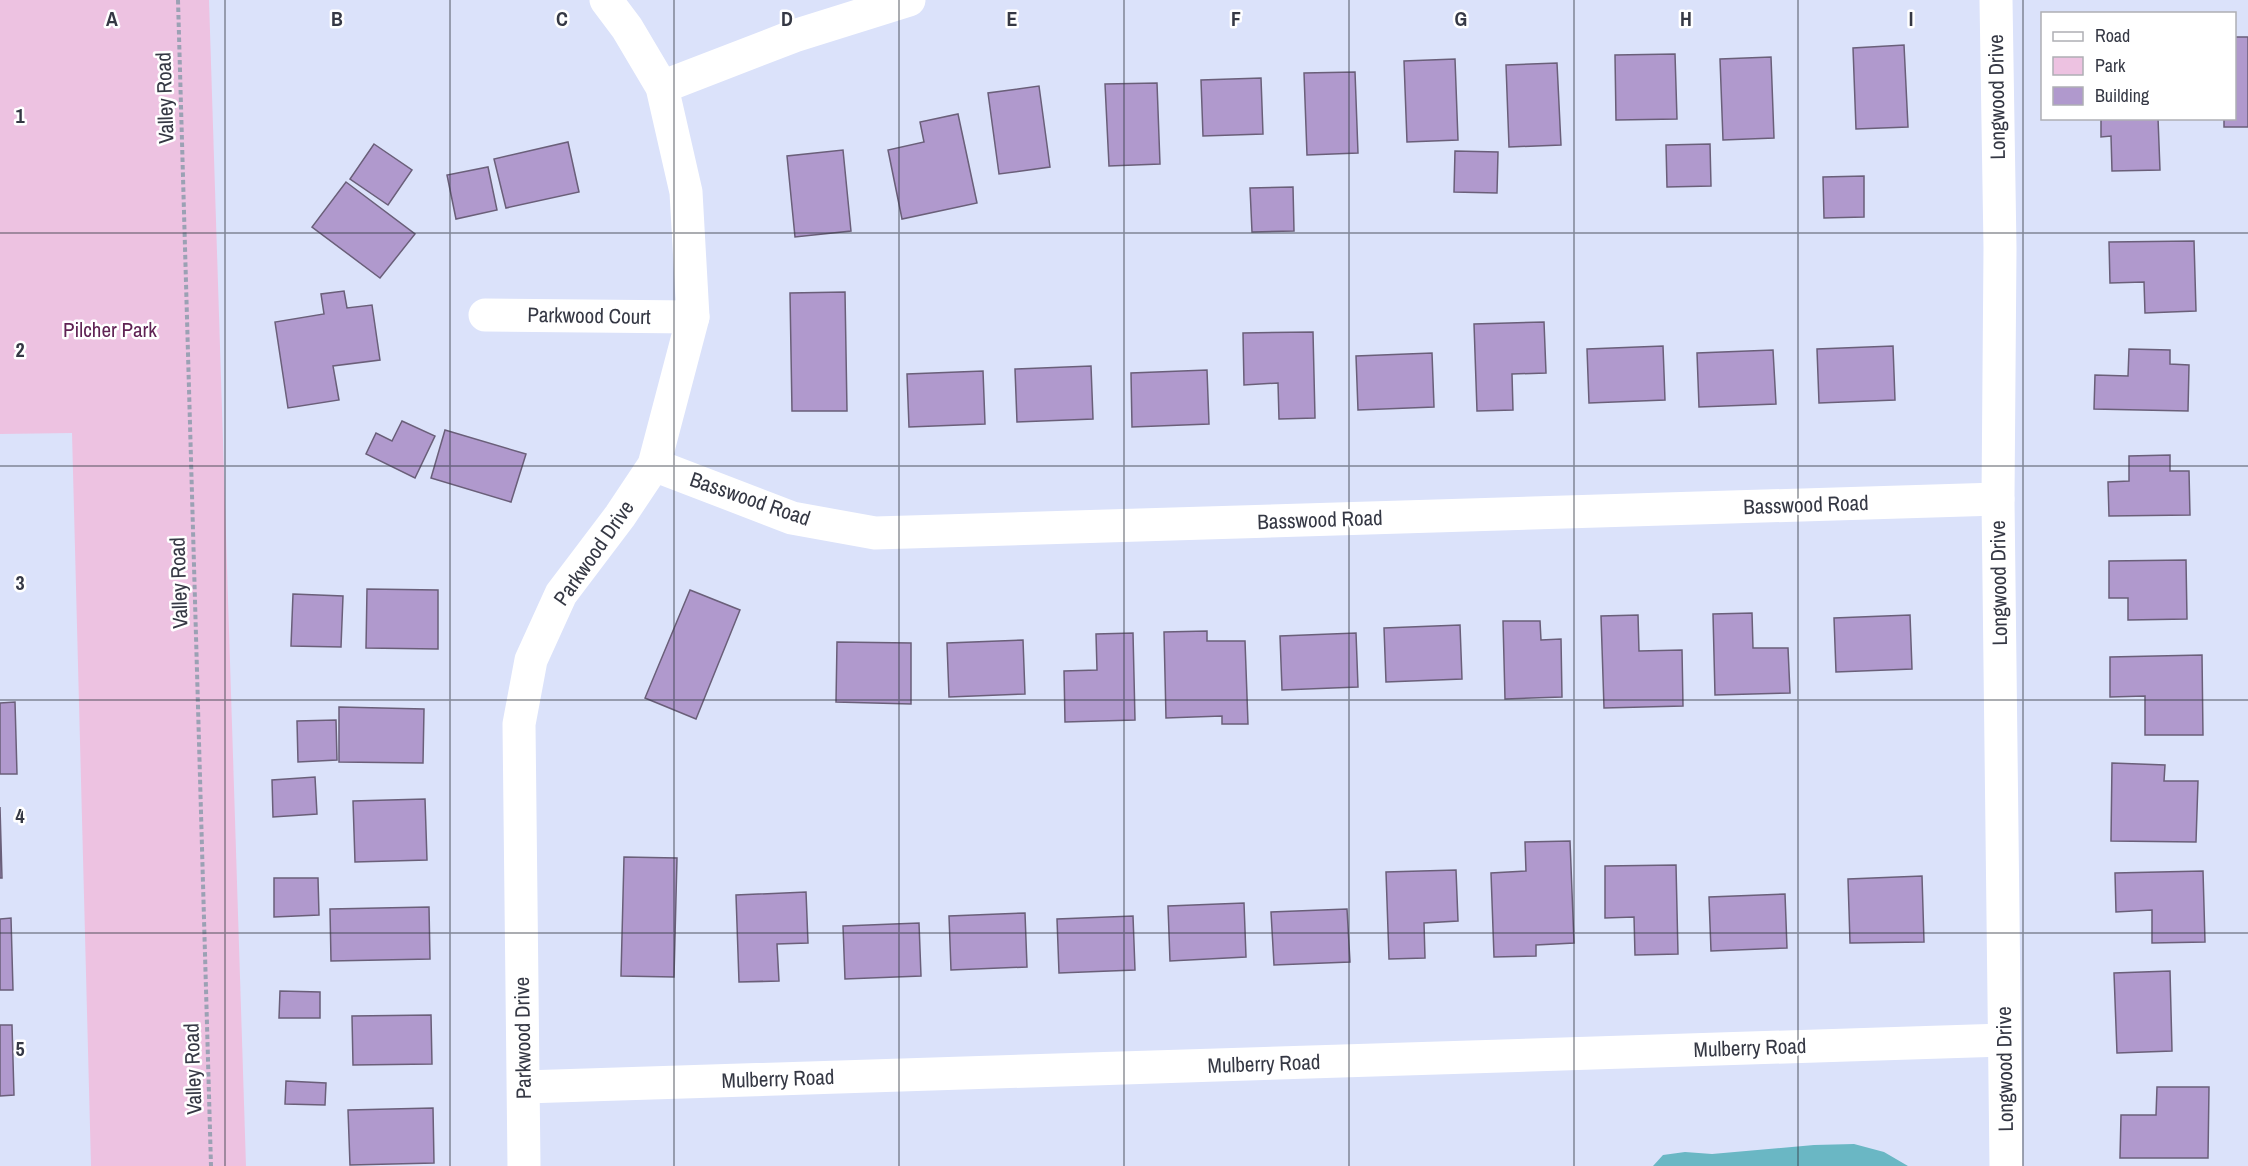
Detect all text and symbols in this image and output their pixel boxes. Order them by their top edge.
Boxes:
text: A [106,5,118,32]
text: B [331,5,343,32]
text: C [556,5,568,32]
text: D [781,5,793,32]
text: E [1007,5,1018,32]
text: F [1231,5,1241,32]
text: G [1455,5,1467,32]
text: H [1680,5,1692,32]
text: I [1909,5,1913,32]
legend [2041,12,2236,120]
text: Road [2095,23,2130,48]
street label: Longwood Drive [1981,34,2012,160]
street label: Valley Road [148,52,181,144]
text: Park [2095,53,2126,78]
text: Building [2095,83,2150,108]
text: 1 [15,102,25,129]
street label: Parkwood Court [527,300,651,331]
park label: Pilcher Park [63,315,157,344]
text: 2 [15,336,25,363]
street label: Basswood Road [686,464,814,533]
street label: Basswood Road [1743,488,1869,521]
street label: Parkwood Drive [547,494,641,611]
street label: Basswood Road [1257,503,1383,536]
street label: Longwood Drive [1983,520,2014,646]
street label: Valley Road [162,537,195,629]
text: 3 [15,569,25,596]
text: 4 [15,802,25,829]
street label: Parkwood Drive [507,977,538,1100]
street label: Longwood Drive [1989,1006,2020,1132]
street label: Valley Road [176,1023,209,1115]
street label: Mulberry Road [1693,1031,1807,1064]
text: 5 [15,1035,25,1062]
street label: Mulberry Road [1207,1047,1321,1080]
street label: Mulberry Road [721,1062,835,1095]

